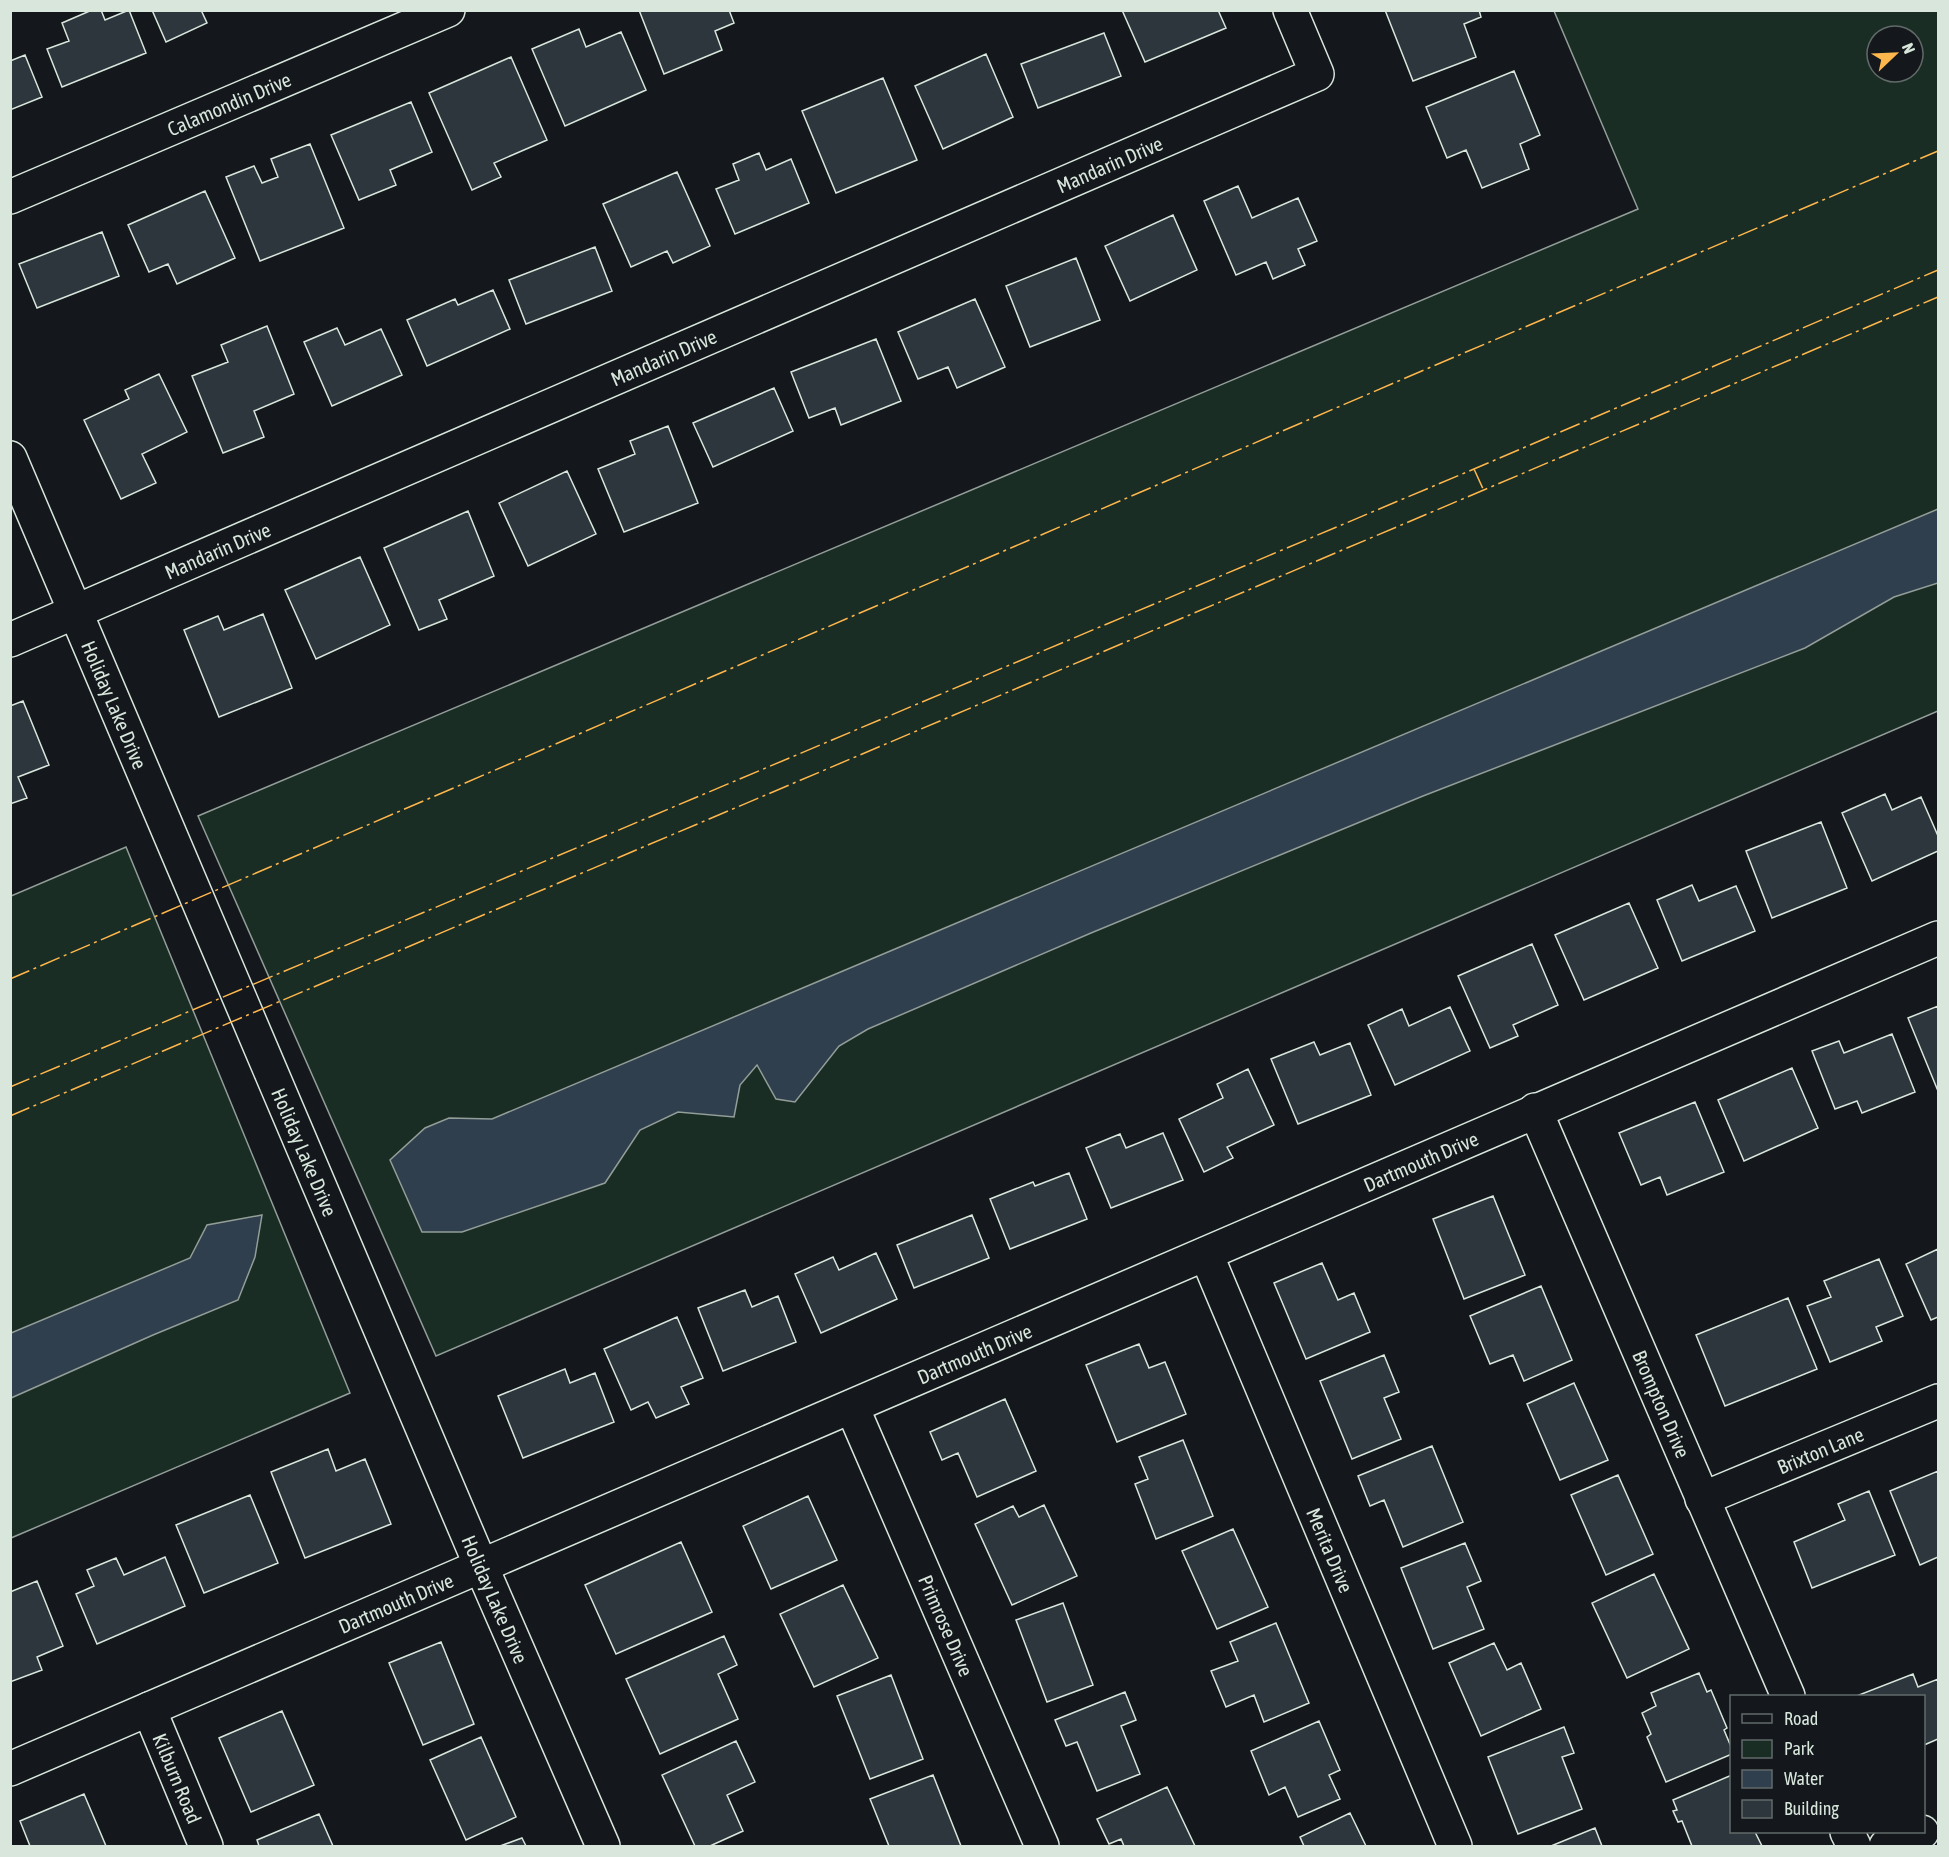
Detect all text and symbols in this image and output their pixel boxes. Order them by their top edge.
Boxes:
north arrow [1865,24,1925,84]
text: N [1899,40,1919,56]
street label: Calamondin Drive [164,67,294,140]
street label: Mandarin Drive [1053,131,1166,197]
street label: Mandarin Drive [607,324,720,390]
street label: Mandarin Drive [161,517,274,583]
street label: Holiday Lake Drive [77,637,152,772]
street label: Holiday Lake Drive [268,1084,342,1219]
street label: Dartmouth Drive [1360,1126,1481,1196]
street label: Dartmouth Drive [913,1319,1035,1388]
street label: Brompton Drive [1628,1346,1695,1461]
street label: Brixton Lane [1774,1422,1867,1478]
street label: Merita Drive [1302,1504,1358,1596]
street label: Holiday Lake Drive [458,1532,533,1666]
street label: Dartmouth Drive [335,1568,457,1638]
street label: Primrose Drive [915,1571,978,1679]
legend [1730,1695,1925,1833]
text: Road [1784,1708,1818,1729]
street label: Kilburn Road [149,1730,207,1827]
text: Park [1784,1738,1814,1759]
text: Water [1784,1768,1824,1789]
text: Building [1784,1798,1839,1819]

